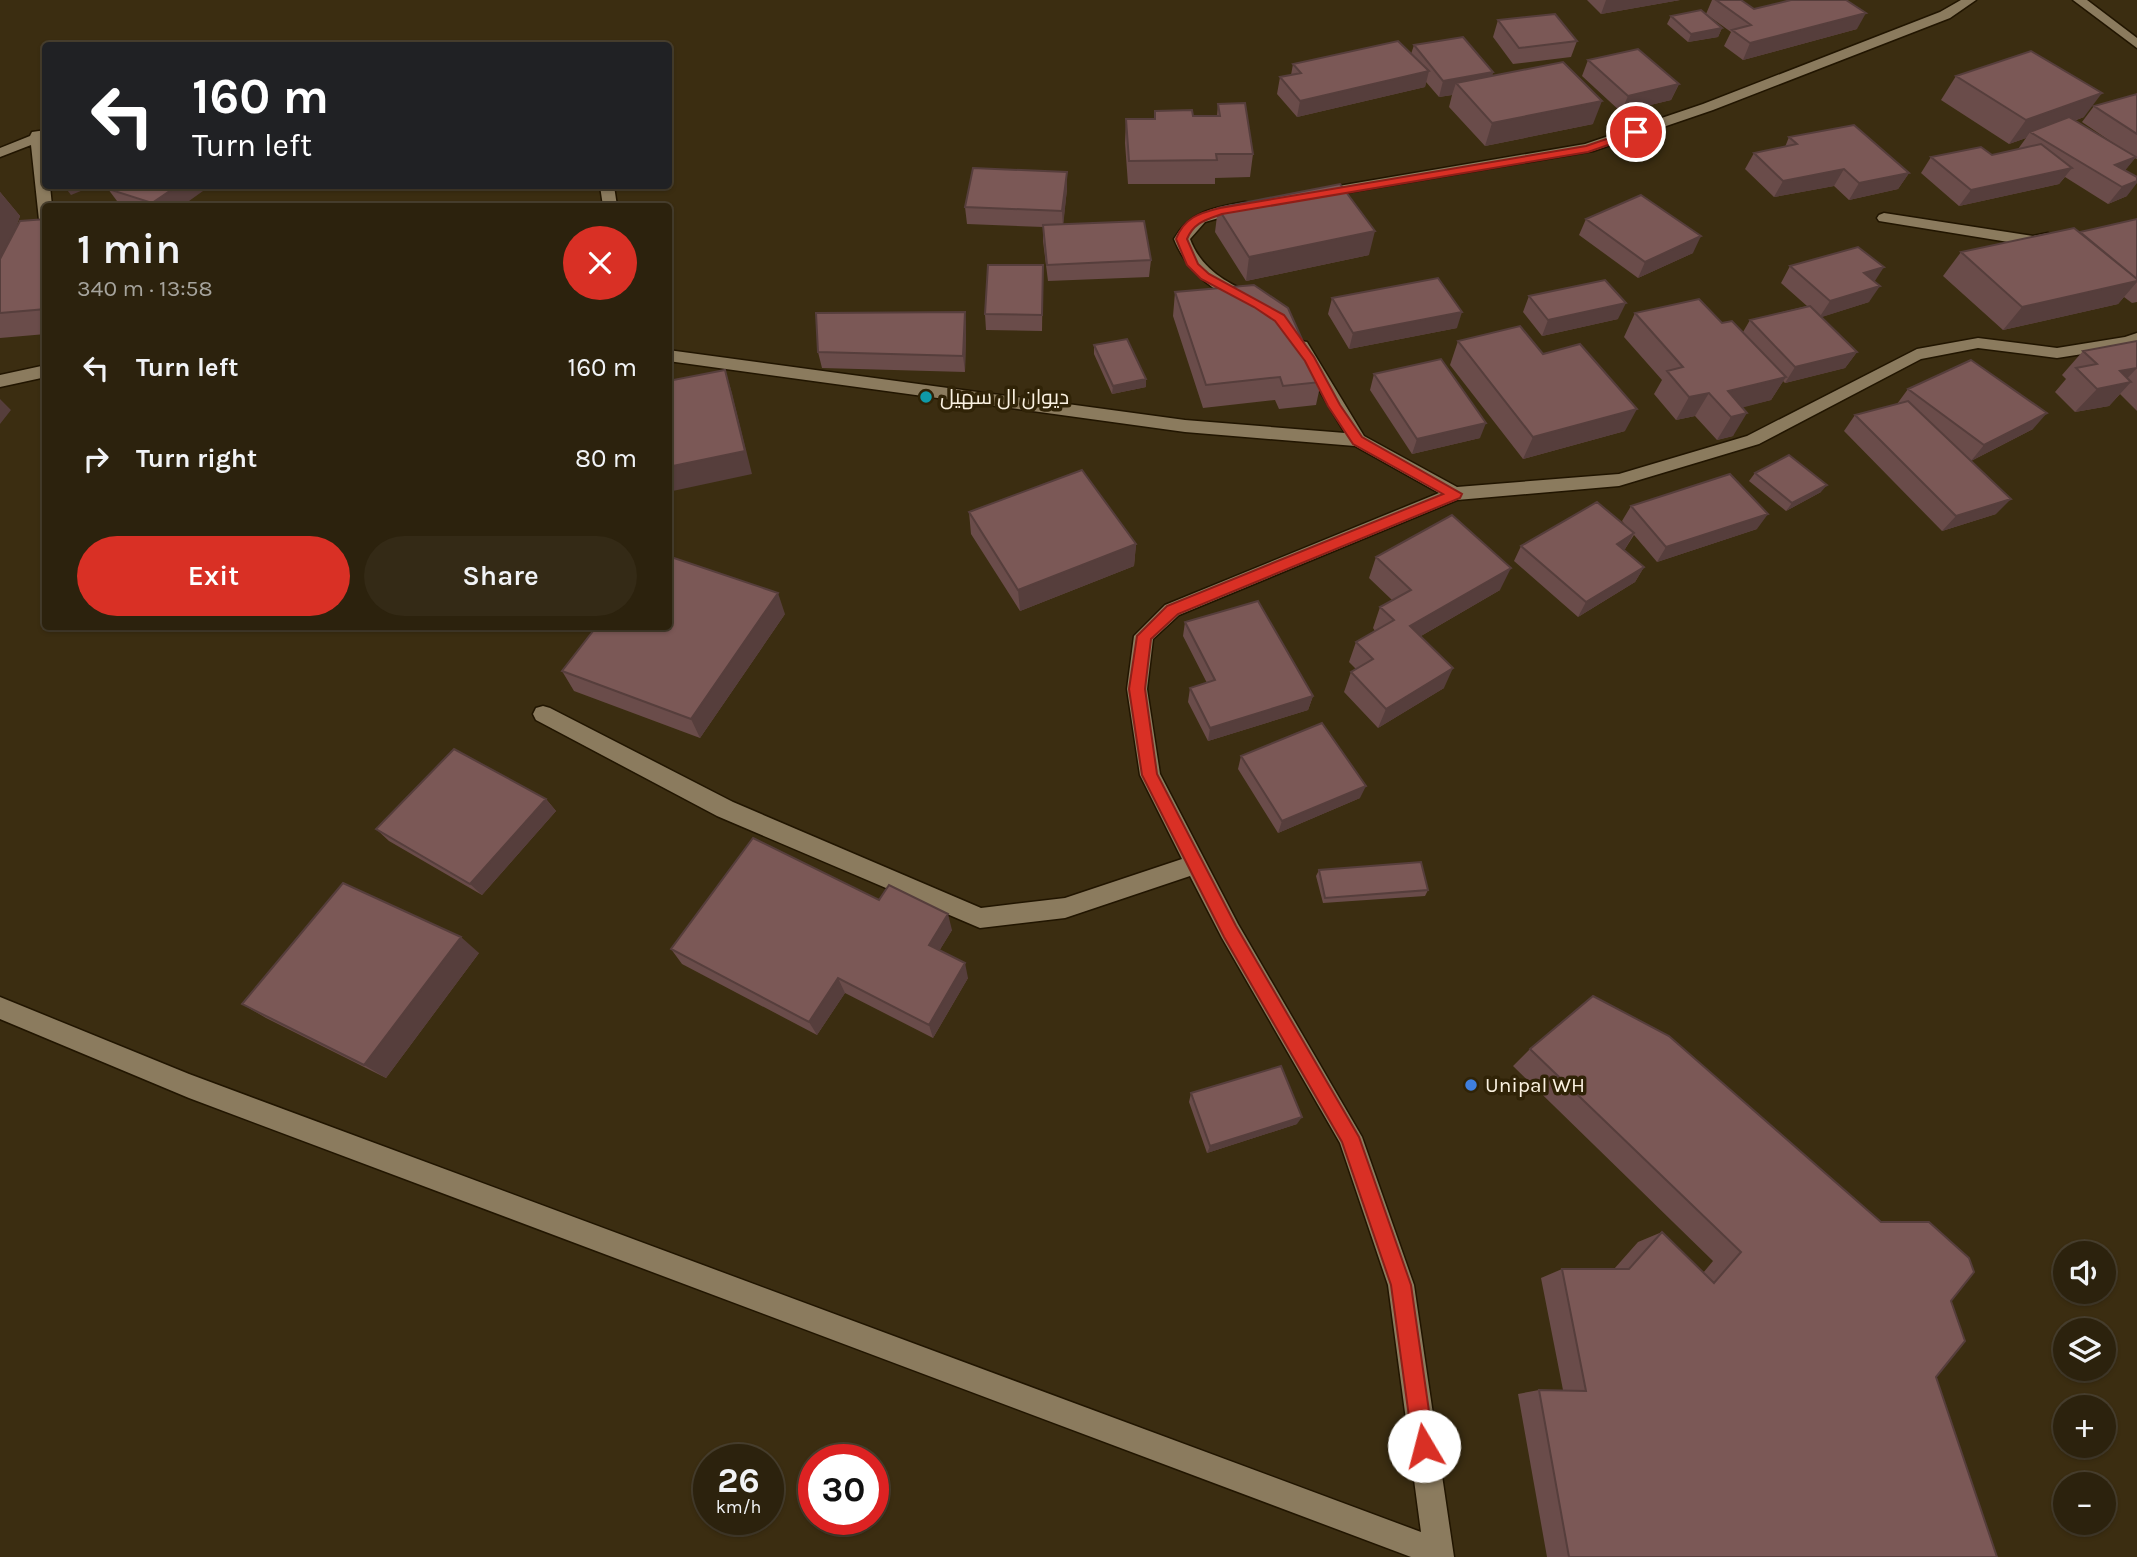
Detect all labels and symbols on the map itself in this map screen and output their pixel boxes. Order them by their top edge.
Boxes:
pin [1606,102,1666,162]
place label: ديوان ال سهيل [940,385,1069,410]
marker: ديوان ال سهيل [918,389,934,405]
place label: Unipal WH [1485,1073,1585,1097]
marker: Unipal WH [1463,1077,1479,1093]
position arrow [1387,1409,1461,1483]
speed limit sign: 30 [798,1444,889,1535]

